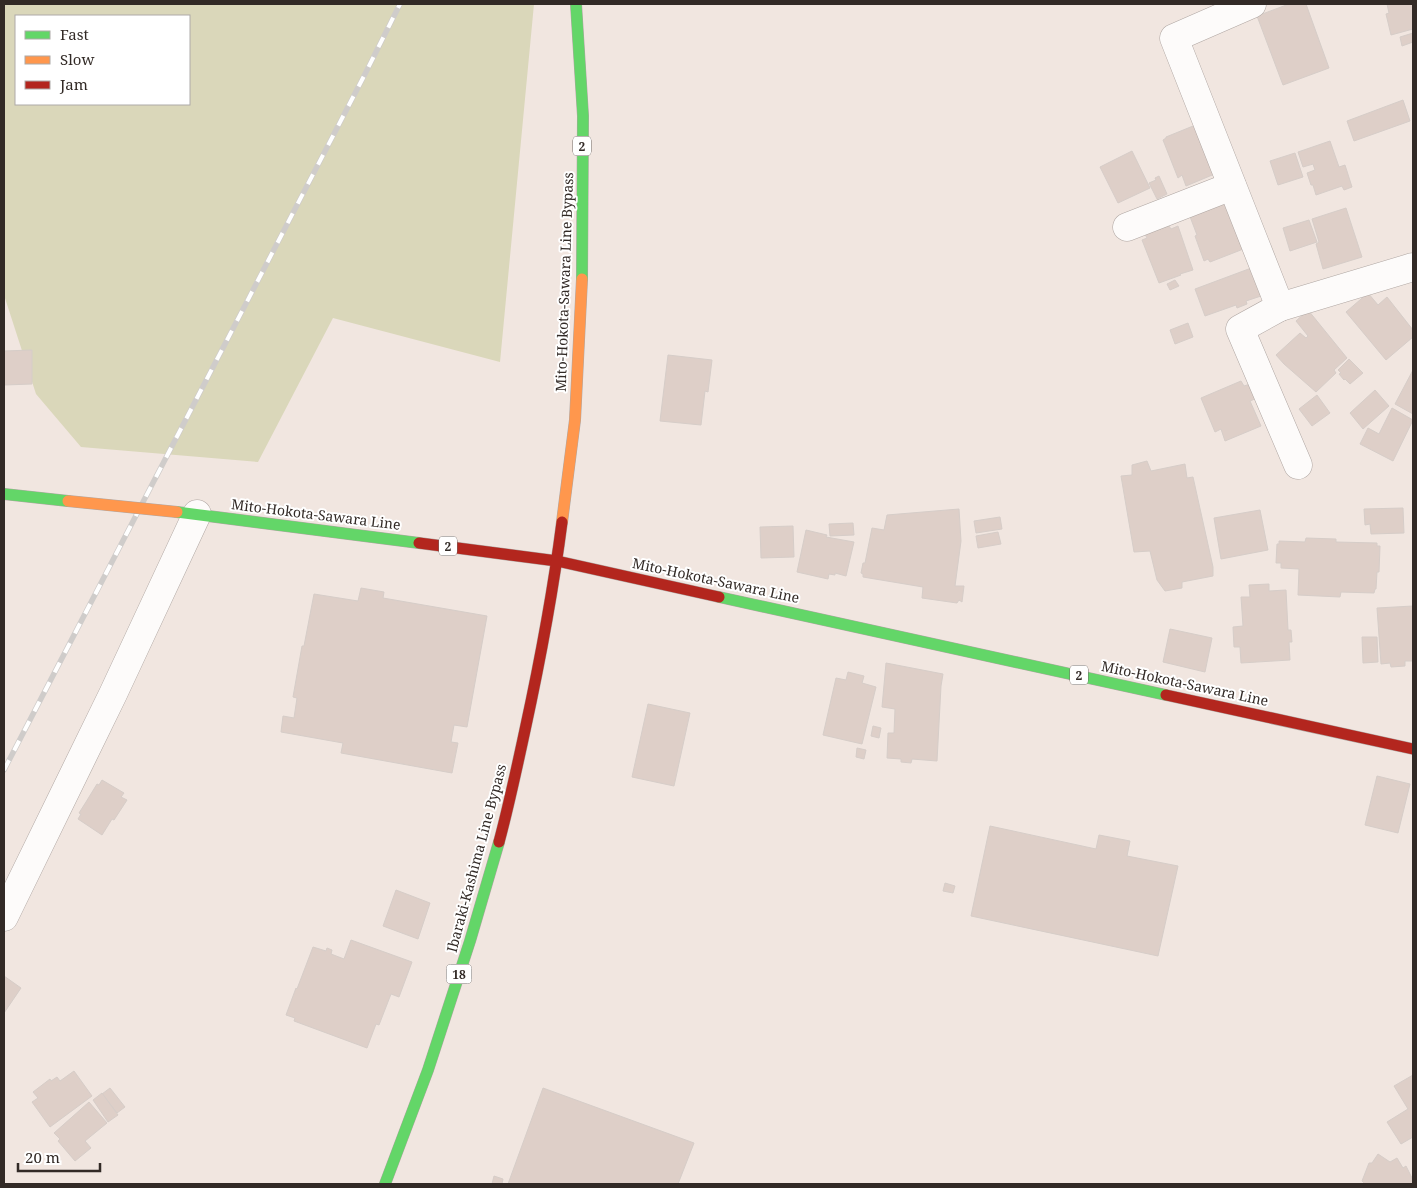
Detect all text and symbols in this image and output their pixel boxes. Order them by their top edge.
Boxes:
legend [15,15,190,105]
text: Fast [60,24,89,44]
text: Slow [60,49,94,69]
text: Jam [59,74,88,94]
road number: 2 [573,136,591,156]
street label: Mito-Hokota-Sawara Line Bypass [551,172,577,392]
street label: Mito-Hokota-Sawara Line [230,494,402,534]
road number: 2 [439,536,457,556]
street label: Mito-Hokota-Sawara Line [631,553,801,607]
street label: Mito-Hokota-Sawara Line [1100,656,1270,710]
road number: 2 [1070,666,1088,684]
street label: Ibaraki-Kashima Line Bypass [442,762,510,954]
road number: 18 [446,964,472,984]
scale bar [18,1140,100,1172]
text: 20 m [25,1147,60,1167]

